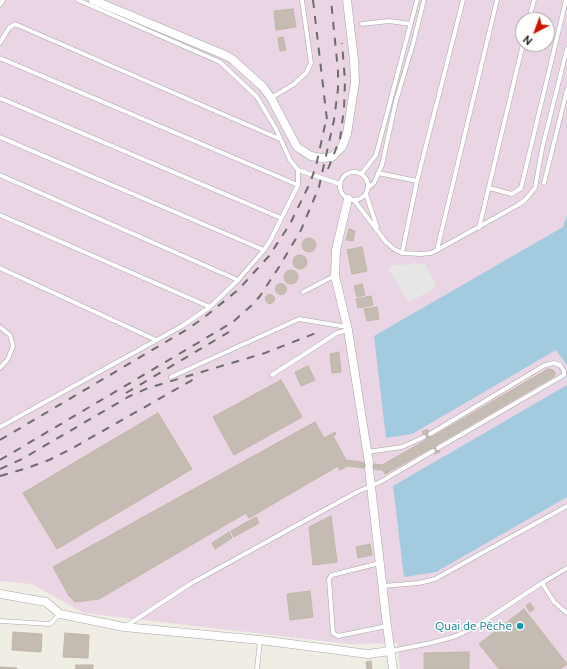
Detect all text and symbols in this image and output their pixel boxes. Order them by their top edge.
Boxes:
north arrow [515,12,555,52]
text: N [521,33,535,48]
place label: Quai de Pêche [435,619,512,633]
marker: Quai de Pêche [515,621,525,631]

